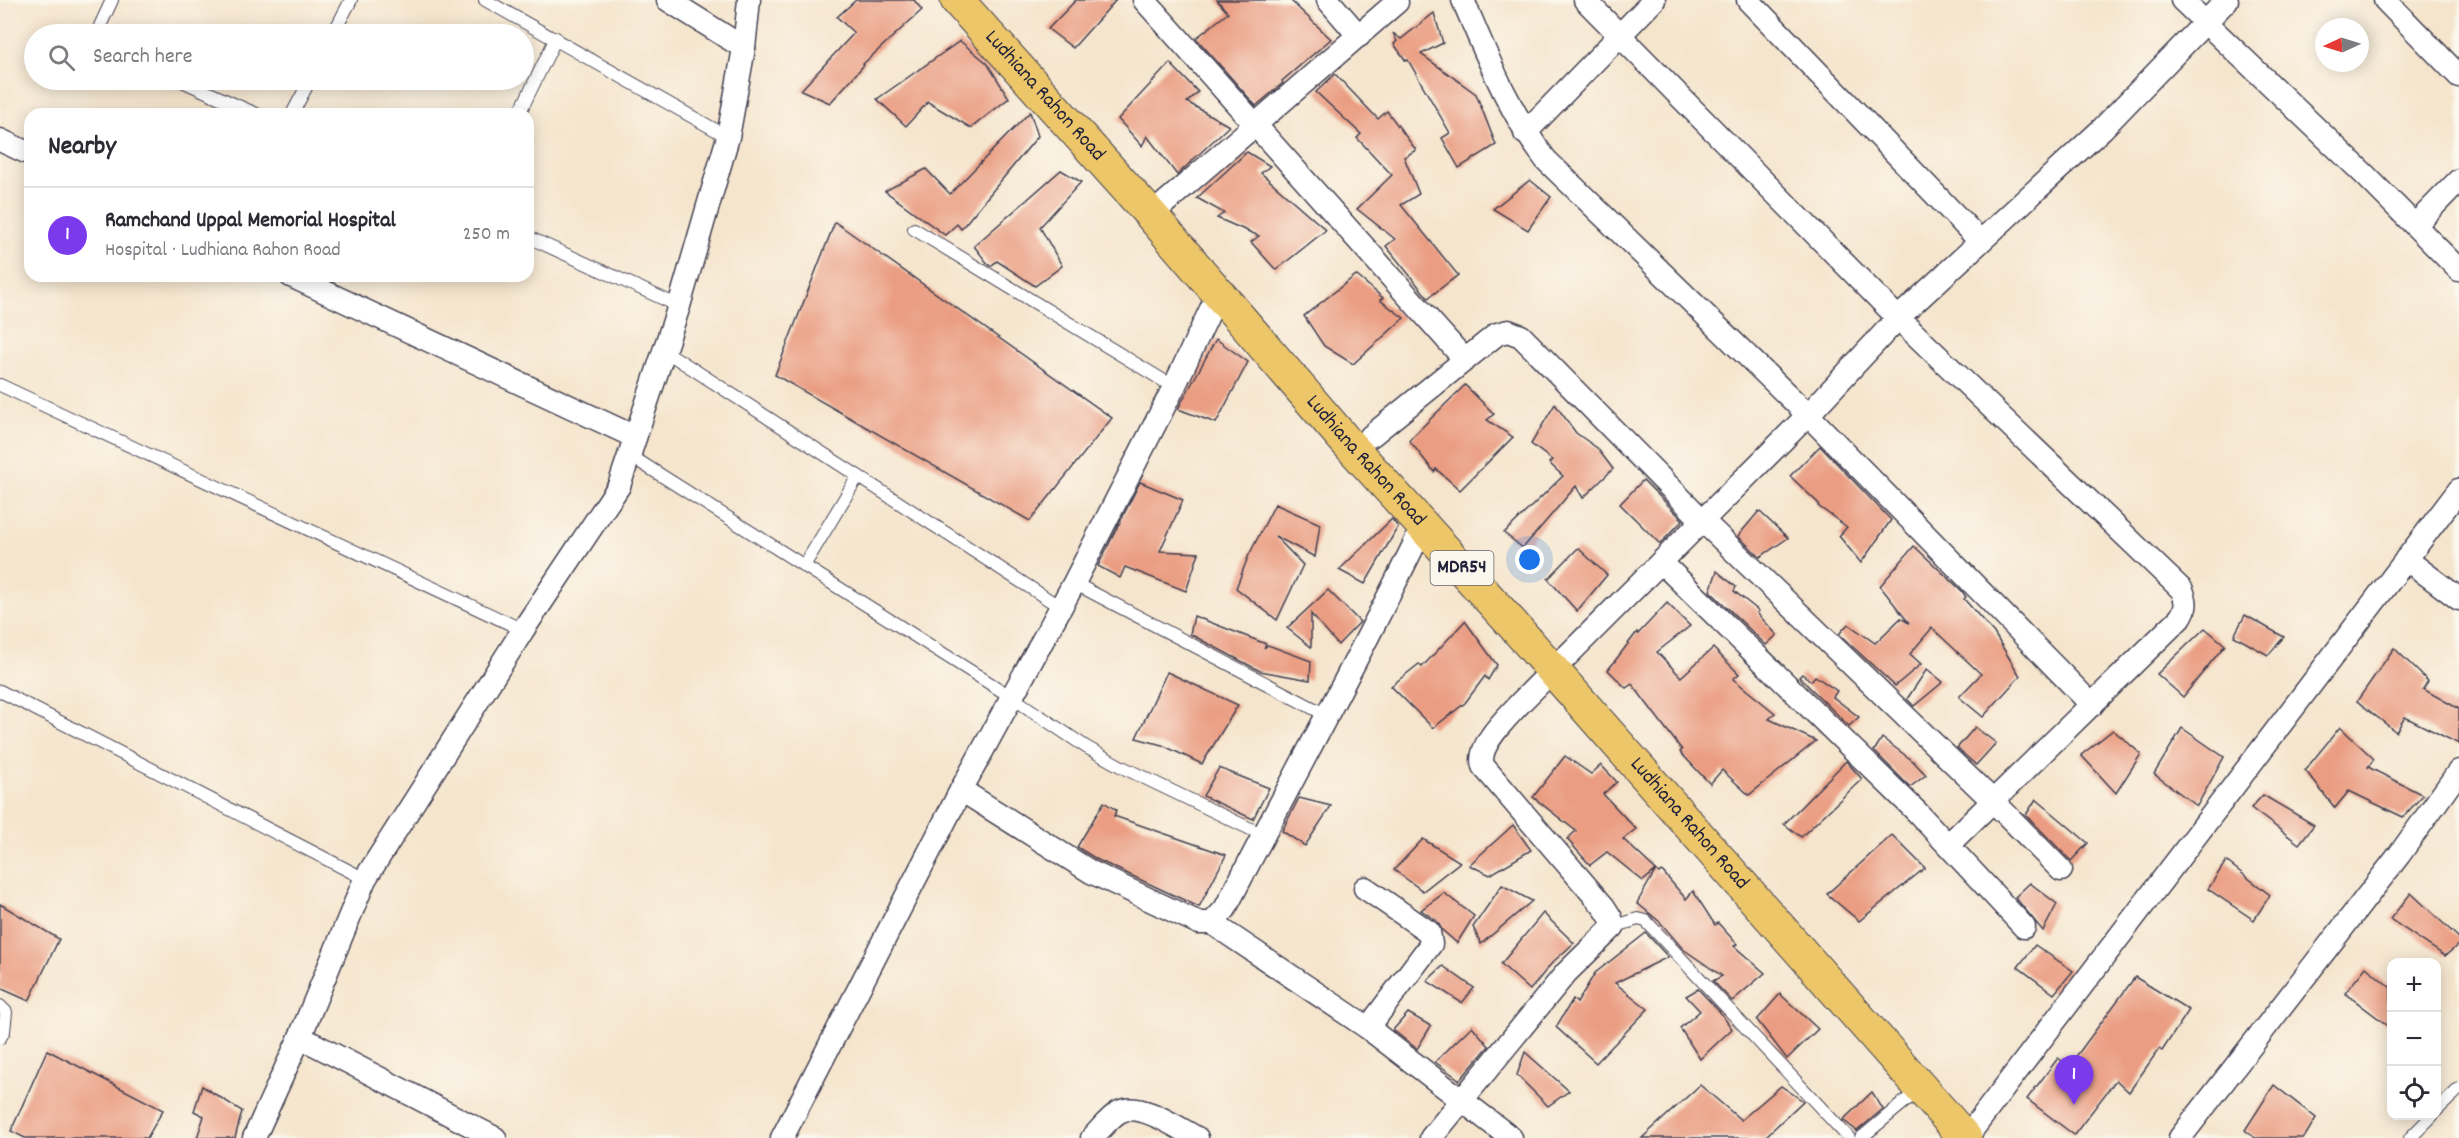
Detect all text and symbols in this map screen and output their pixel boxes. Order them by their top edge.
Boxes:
north arrow [2315,18,2369,72]
search box [24,24,534,90]
street label: Ludhiana Rahon Road [977,24,1112,169]
icon: search [45,41,78,74]
text: Search here [93,42,192,73]
text: Nearby [48,129,116,166]
text: Ramchand Uppal Memorial Hospital [105,206,396,237]
text: 1 [65,221,70,249]
text: 250 m [463,221,510,249]
text: Hospital · Ludhiana Rahon Road [105,237,341,265]
street label: Ludhiana Rahon Road [1298,389,1432,534]
your location [1515,545,1544,574]
road number: MDR54 [1430,551,1494,585]
street label: Ludhiana Rahon Road [1622,751,1755,897]
map controls [2387,958,2441,1120]
button: + [2387,958,2441,1012]
button: − [2387,1012,2441,1066]
pin: 1 [2054,1056,2094,1105]
button: locate [2387,1066,2441,1120]

